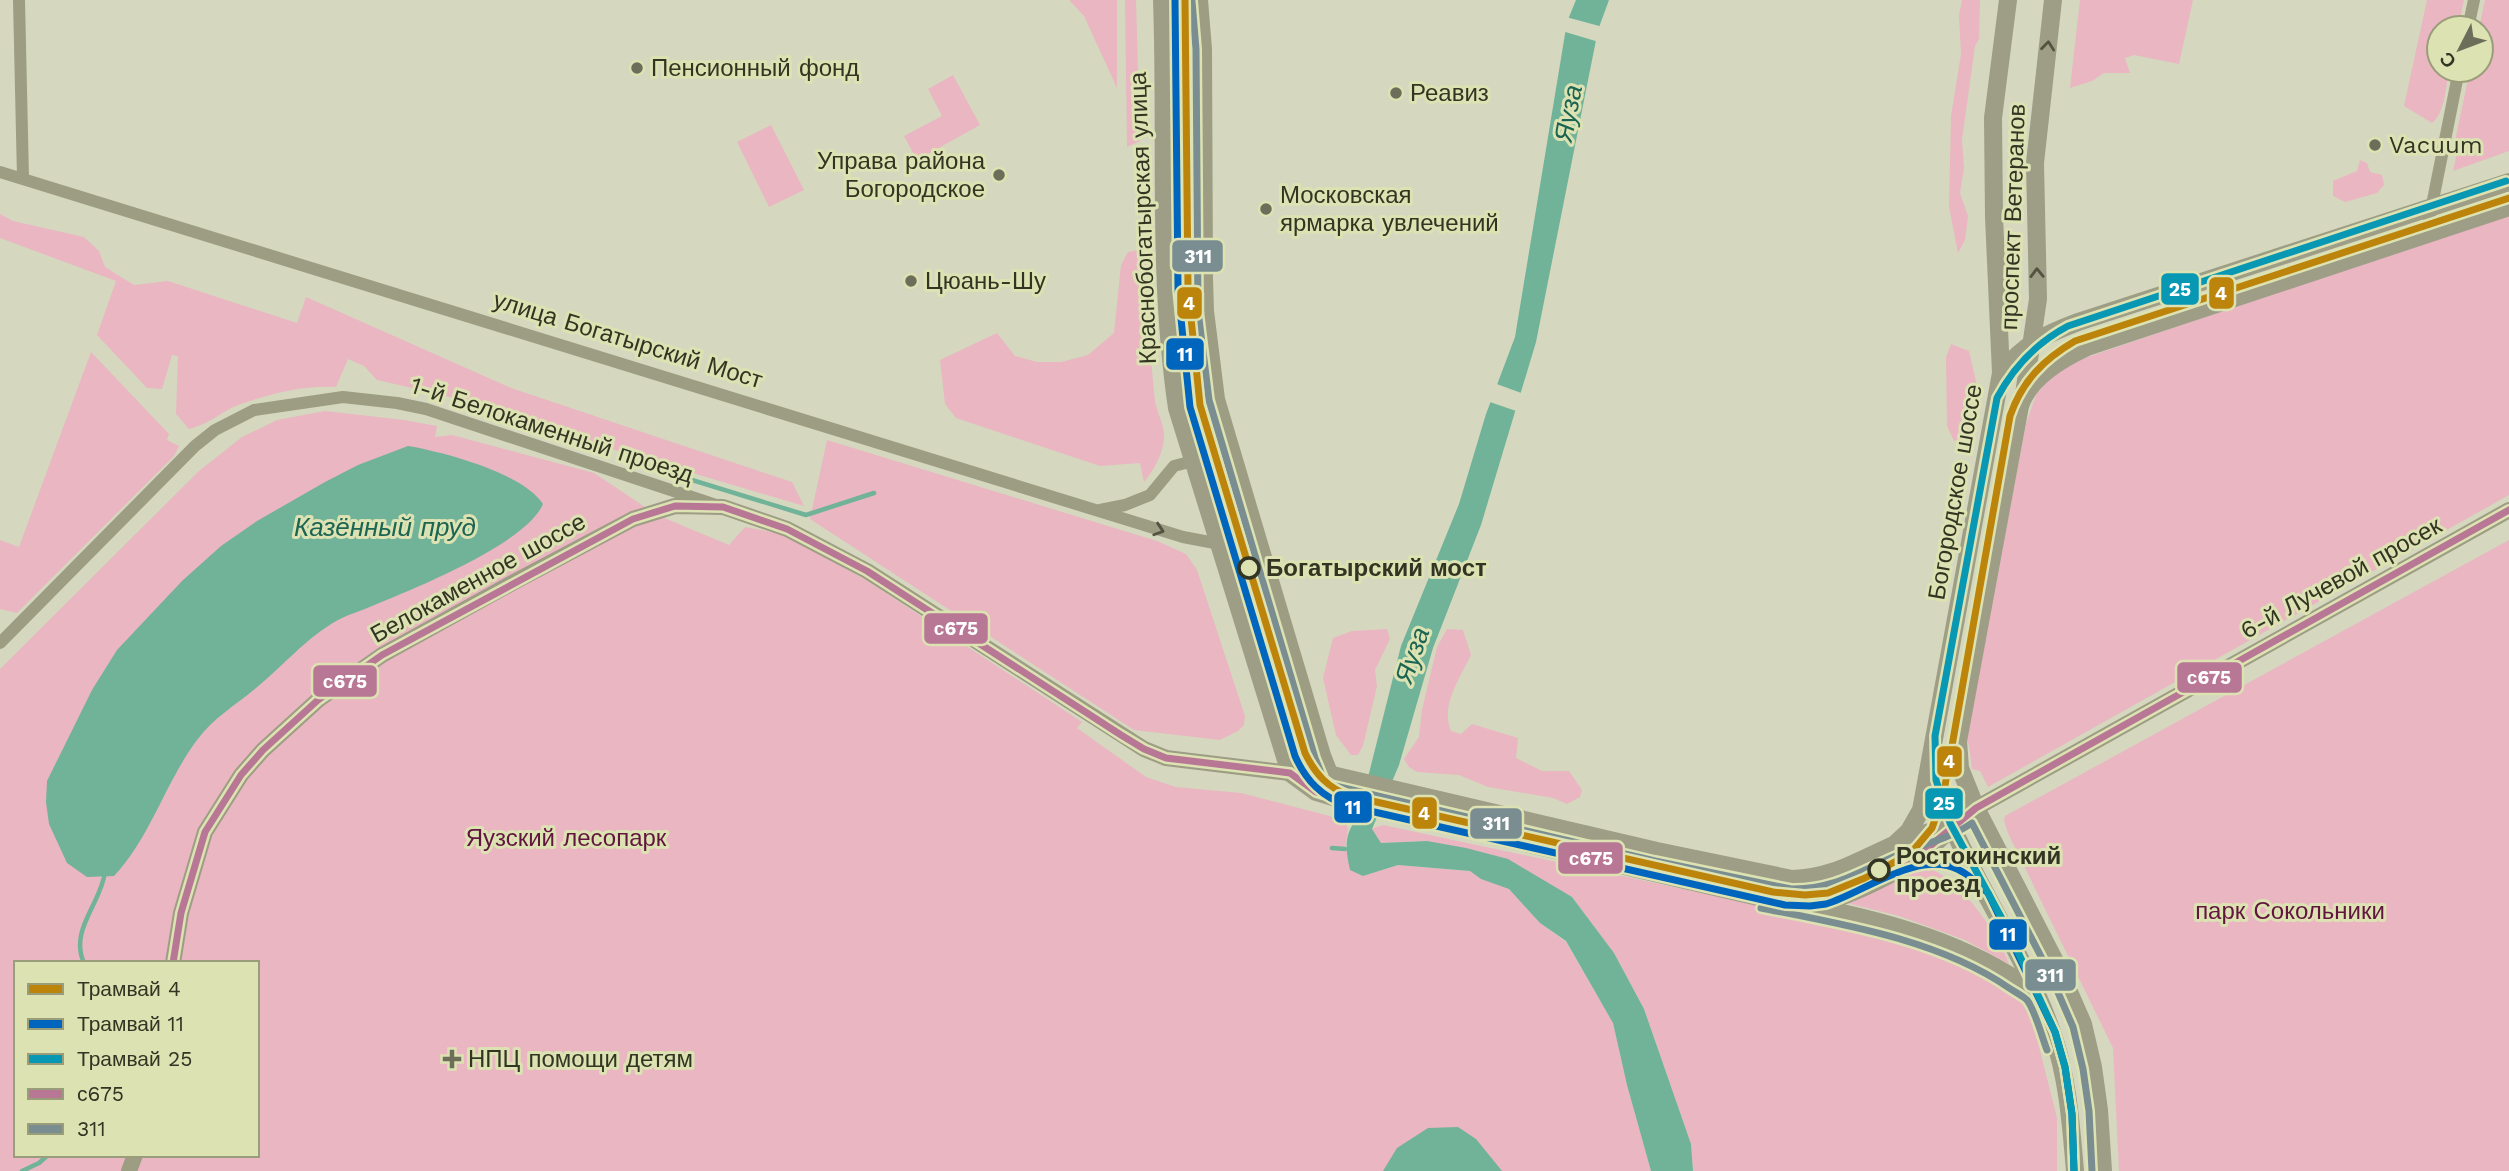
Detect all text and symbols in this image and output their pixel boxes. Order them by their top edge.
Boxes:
north arrow [2425,14,2495,84]
one-way arrow [2040,40,2055,52]
text: С [2434,47,2461,73]
place label: Пенсионный фонд [651,54,859,82]
marker: Пенсионный фонд [629,60,645,76]
street label: Краснобогатырская улица [1124,71,1162,365]
place label: Реавиз [1410,79,1489,107]
water label: Яуза [1547,82,1588,146]
marker: Реавиз [1388,85,1404,101]
street label: проспект Ветеранов [1995,103,2031,331]
place label: Vacuum [2389,131,2483,159]
marker: Vacuum [2367,137,2383,153]
place label: Управа района Богородское [817,147,986,203]
marker: Управа района Богородское [991,167,1007,183]
place label: Московская ярмарка увлечений [1280,181,1499,237]
marker: Московская ярмарка увлечений [1258,201,1274,217]
line badge: 311 [1171,239,1224,273]
text: 311 [1184,245,1212,268]
place label: Цюань-Шу [925,267,1046,295]
one-way arrow [2029,267,2045,278]
line badge: 25 [2160,272,2200,306]
marker: Цюань-Шу [903,273,919,289]
line badge: 4 [2208,276,2235,310]
text: 25 [2169,278,2191,301]
text: 4 [2215,282,2227,305]
street label: улица Богатырский Мост [490,286,766,394]
line badge: 4 [1176,286,1203,320]
text: 4 [1183,292,1195,315]
line badge: 11 [1165,337,1205,371]
text: 11 [1177,343,1193,366]
street label: 1-й Белокаменный проезд [407,371,697,489]
street label: Богородское шоссе [1922,382,1988,602]
street label: Белокаменное шоссе [366,507,590,649]
street label: 6-й Лучевой просек [2236,511,2447,645]
water label: Казённый пруд [294,512,476,542]
one-way arrow [1153,521,1165,536]
place label: Богатырский мост [1266,554,1487,582]
marker: Богатырский мост [1238,557,1260,579]
line badge: с675 [923,612,989,645]
text: с675 [934,617,978,640]
water label: Яуза [1388,623,1435,689]
line badge: с675 [2176,661,2243,694]
line badge: с675 [312,664,378,698]
text: с675 [2187,666,2231,689]
text: с675 [323,670,367,693]
line badge: 4 [1936,745,1963,778]
text: 4 [1943,750,1955,773]
line badge: 25 [1924,787,1964,820]
line badge: 11 [1333,790,1373,824]
text: 25 [1933,792,1955,815]
text: 11 [1345,796,1361,819]
line badge: 4 [1411,796,1438,830]
text: 4 [1418,802,1430,825]
line badge: 311 [1469,807,1523,840]
text: 311 [1482,812,1510,835]
park label: Яузский лесопарк [466,824,667,852]
line badge: с675 [1557,841,1624,875]
place label: Ростокинский проезд [1896,842,2061,898]
text: с675 [1569,847,1613,870]
marker: Ростокинский проезд [1868,859,1890,881]
park label: парк Сокольники [2195,897,2385,925]
line badge: 11 [1988,918,2028,951]
text: 11 [2000,923,2016,946]
line badge: 311 [2024,958,2077,992]
legend [14,961,259,1157]
text: 311 [2036,964,2064,987]
text: Трамвай 4 [77,976,181,1001]
text: Трамвай 11 [77,1011,184,1036]
place label: НПЦ помощи детям [468,1045,693,1073]
text: Трамвай 25 [77,1046,192,1071]
marker: НПЦ помощи детям [442,1049,462,1069]
text: с675 [77,1081,124,1106]
text: 311 [77,1116,106,1141]

